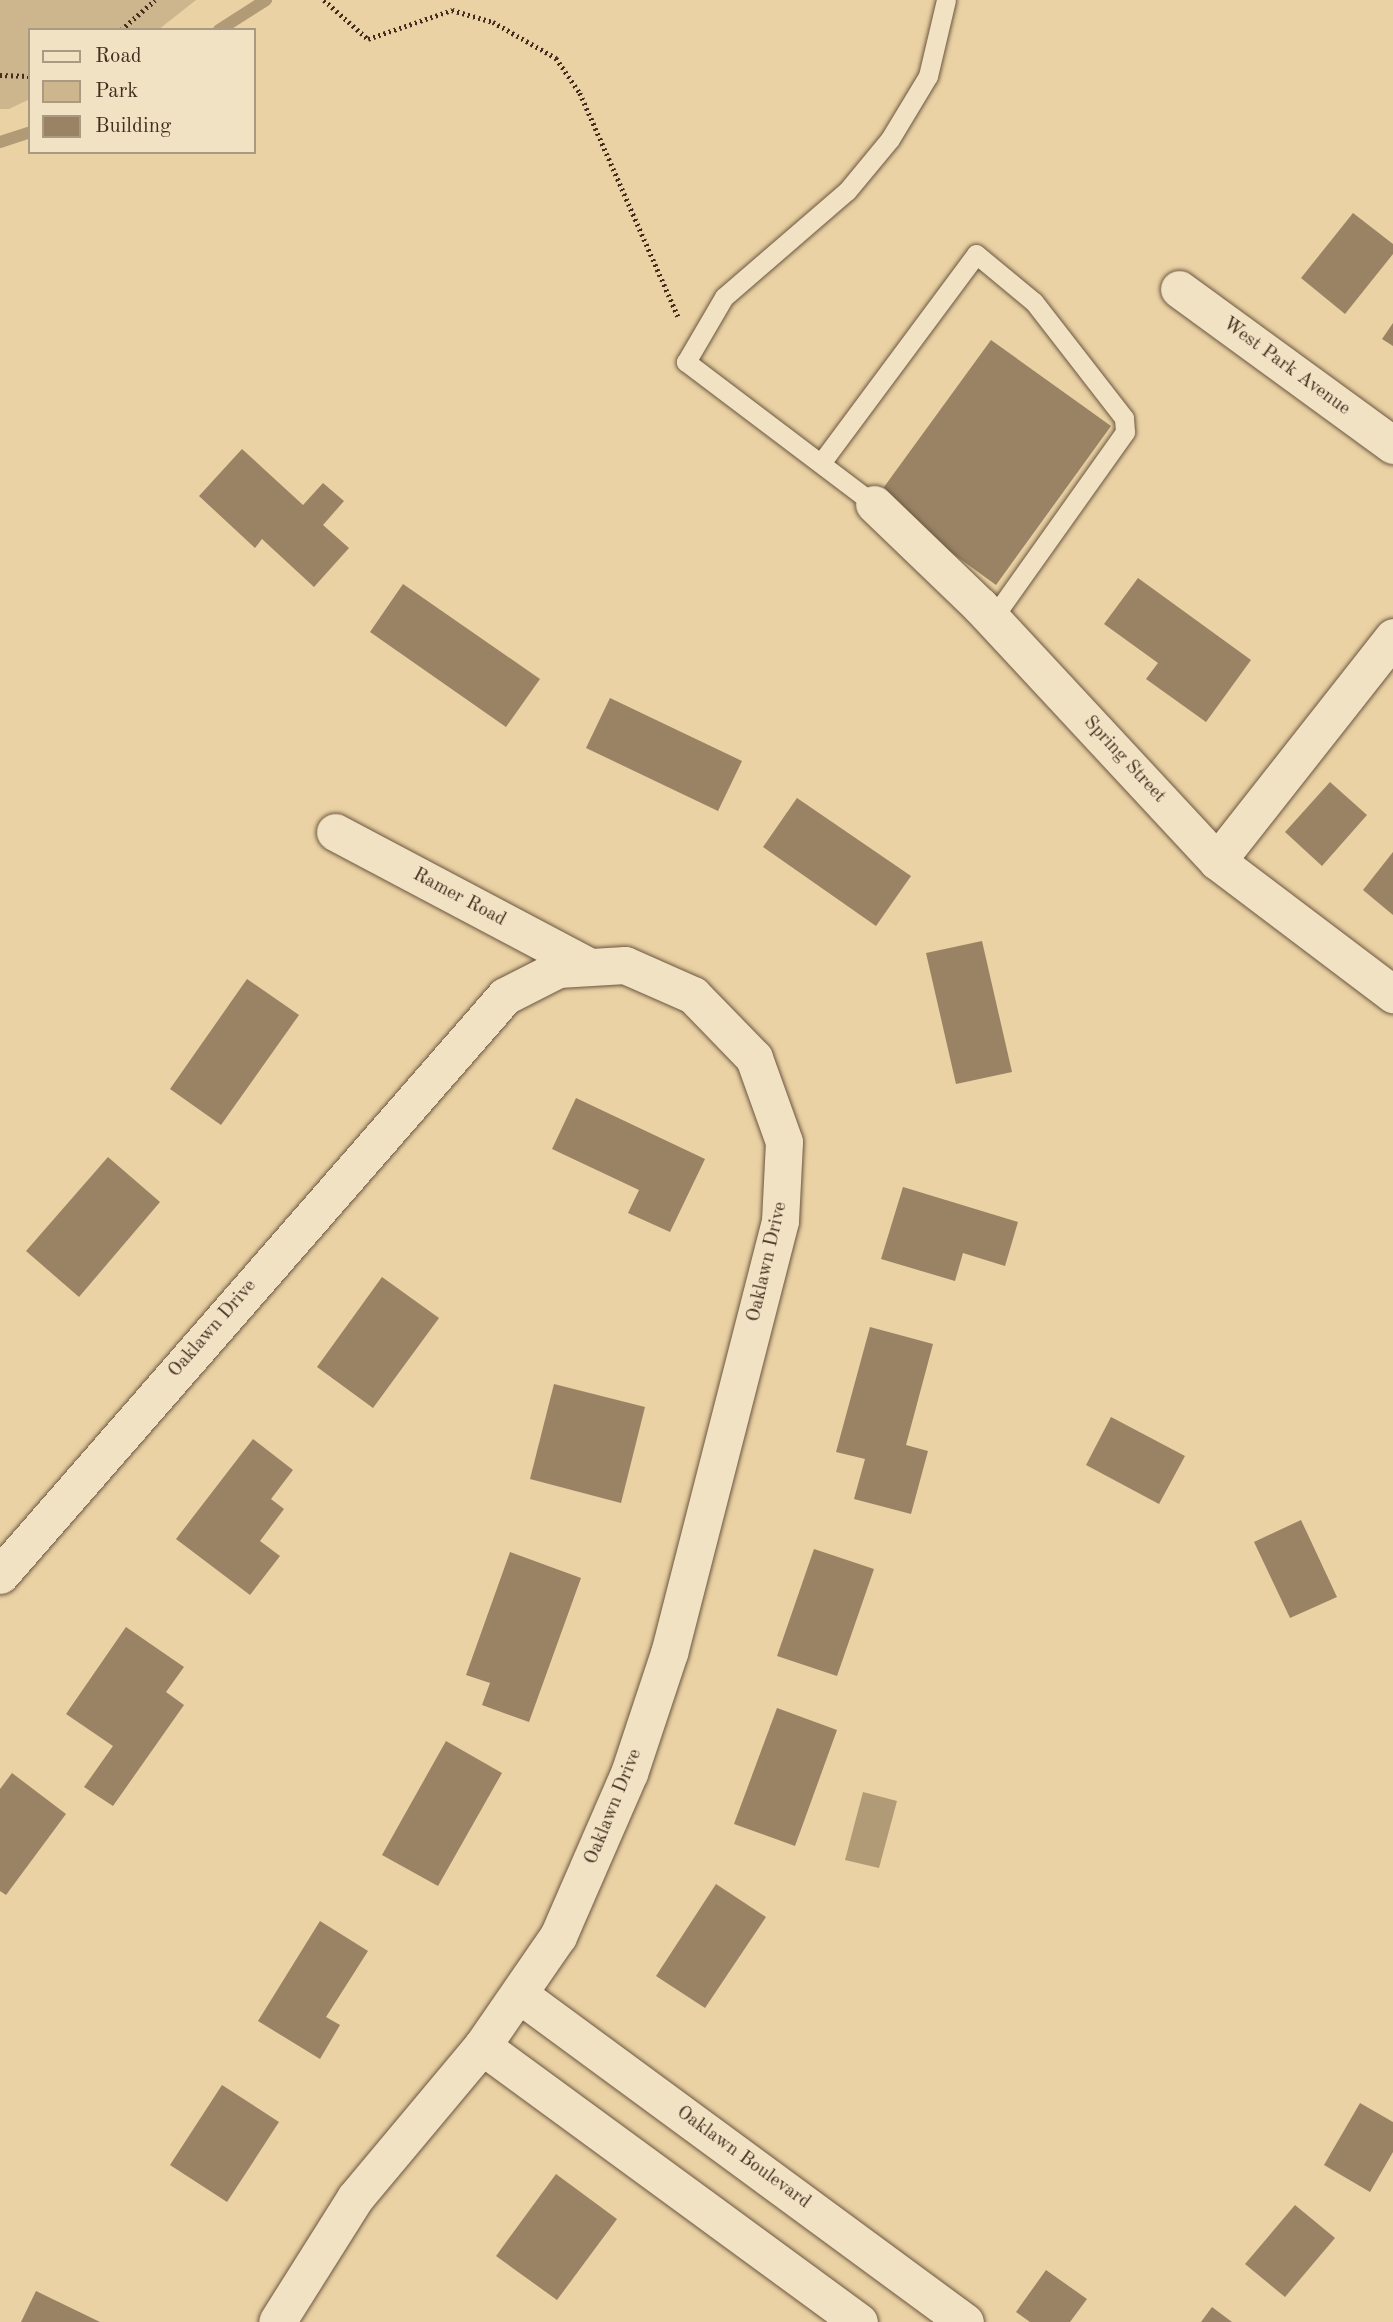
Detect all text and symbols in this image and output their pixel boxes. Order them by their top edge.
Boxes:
legend [28,28,256,154]
text: Road [95,46,142,67]
text: Park [95,81,138,102]
text: Building [95,116,171,137]
street label: West Park Avenue [1218,313,1354,421]
street label: Spring Street [1078,712,1170,808]
street label: Ramer Road [409,864,509,932]
street label: Oaklawn Drive [743,1200,793,1324]
street label: Oaklawn Drive [164,1275,262,1383]
street label: Oaklawn Drive [580,1746,648,1868]
street label: Oaklawn Boulevard [672,2102,814,2214]

